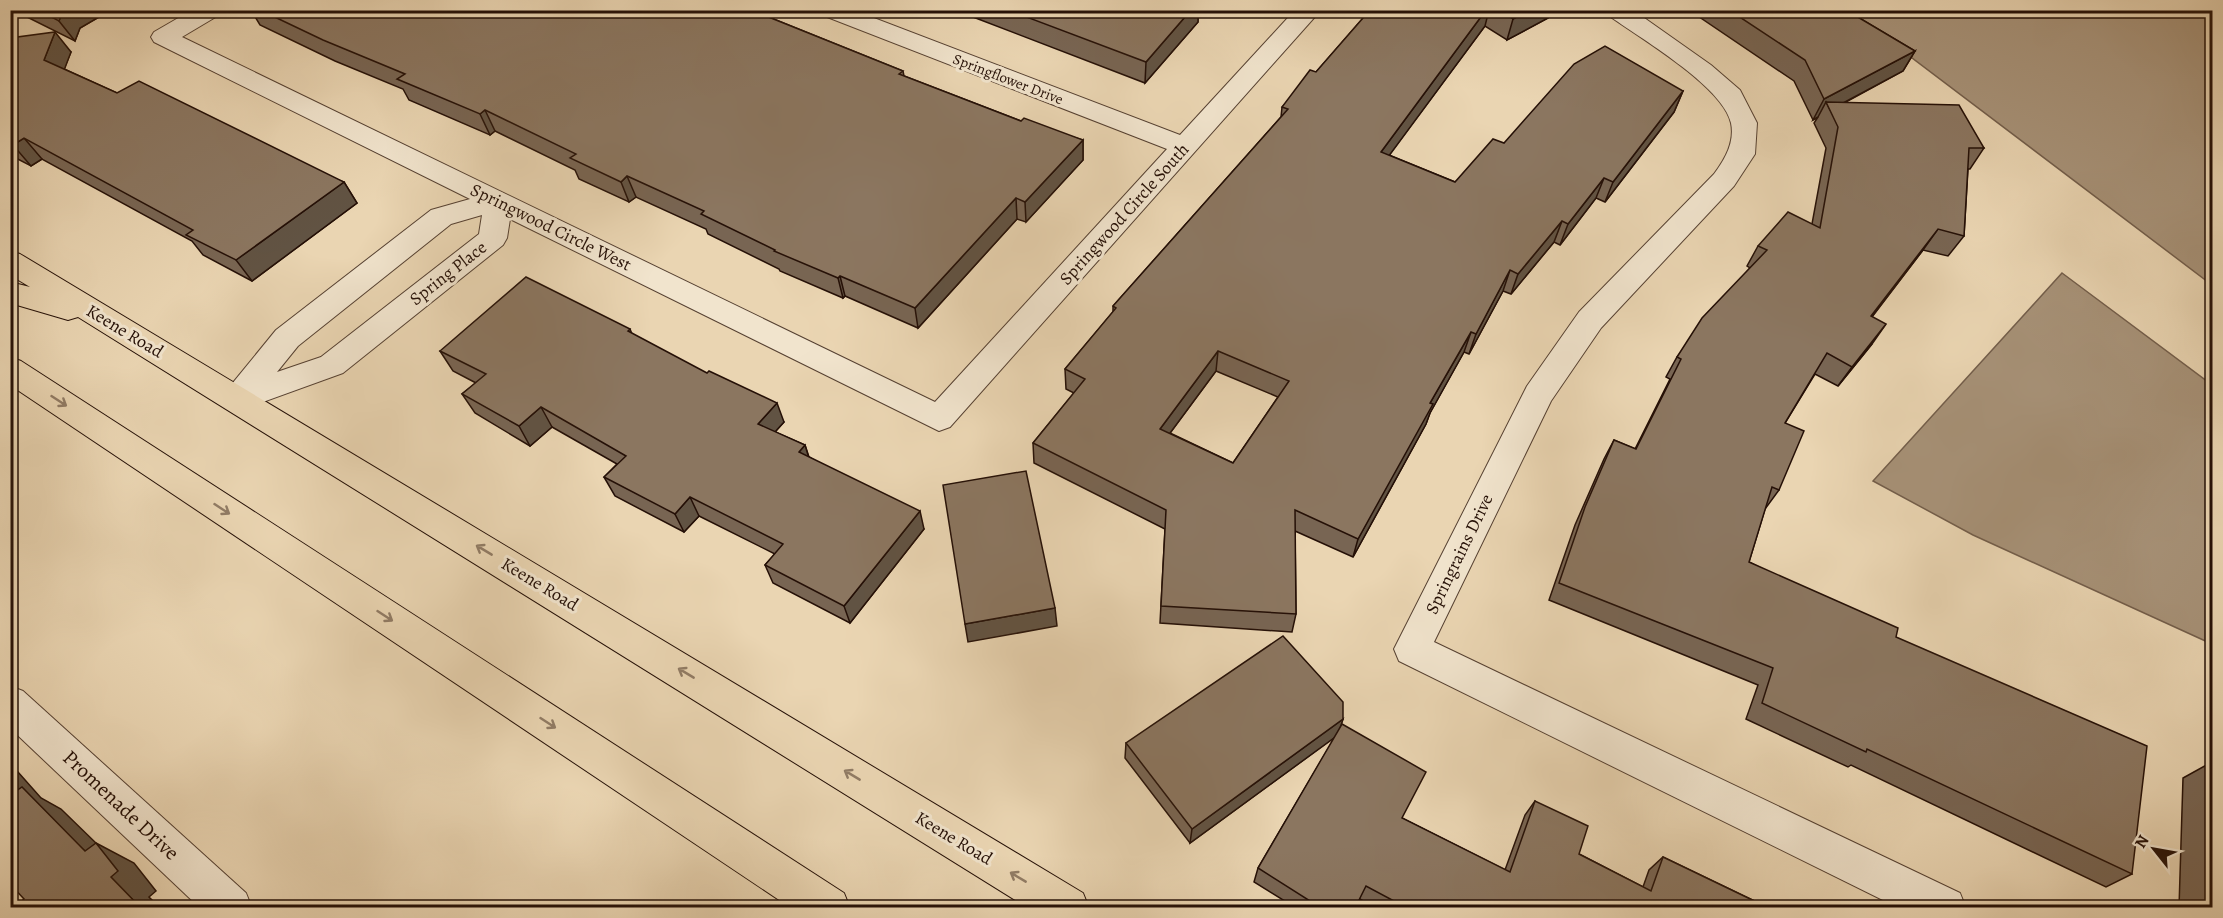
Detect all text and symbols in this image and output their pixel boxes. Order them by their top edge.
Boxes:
street label: Springflower Drive [950,49,1066,109]
street label: Springwood Circle South [1054,138,1194,290]
street label: Springwood Circle West [466,178,636,276]
street label: Spring Place [405,235,491,311]
street label: Keene Road [82,299,168,364]
one-way arrow [51,395,68,408]
street label: Springrains Drive [1419,490,1499,618]
one-way arrow [214,502,231,515]
one-way arrow [475,543,492,556]
street label: Keene Road [497,552,583,617]
one-way arrow [377,609,394,622]
one-way arrow [678,667,695,679]
one-way arrow [539,717,556,729]
street label: Promenade Drive [57,744,185,866]
one-way arrow [844,769,861,781]
street label: Keene Road [911,806,997,871]
north arrow [2124,819,2184,879]
text: N [2130,831,2155,852]
one-way arrow [1010,870,1027,882]

